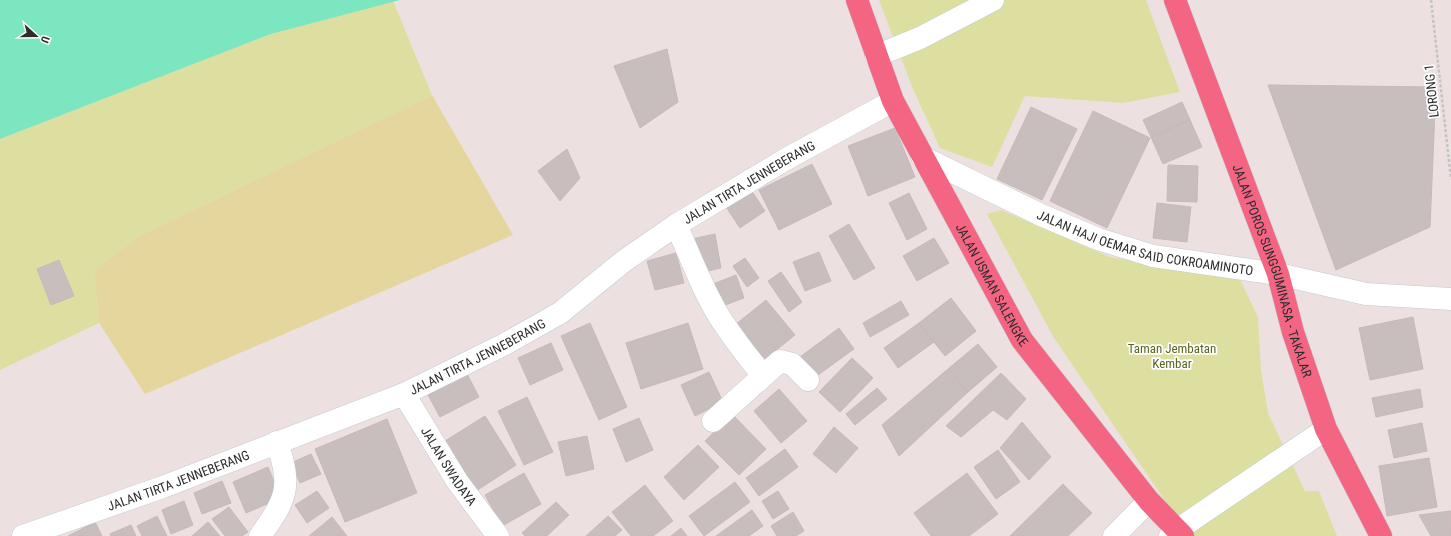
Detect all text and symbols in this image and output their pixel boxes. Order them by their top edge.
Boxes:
north arrow [16,16,56,56]
text: U [38,34,52,45]
street label: LORONG 1 [1421,64,1442,118]
street label: JALAN TIRTA JENNEBERANG [681,138,818,227]
street label: JALAN POROS SUNGGUMINASA - TAKALAR [1229,162,1315,379]
street label: JALAN HAJI OEMAR SAID COKROAMINOTO [1035,207,1254,278]
street label: JALAN USMAN SALENGKE [953,221,1031,350]
street label: JALAN TIRTA JENNEBERANG [407,316,548,398]
park label: Taman Jembatan Kembar [1128,341,1216,371]
street label: JALAN SWADAYA [418,424,480,509]
street label: JALAN TIRTA JENNEBERANG [105,447,252,514]

